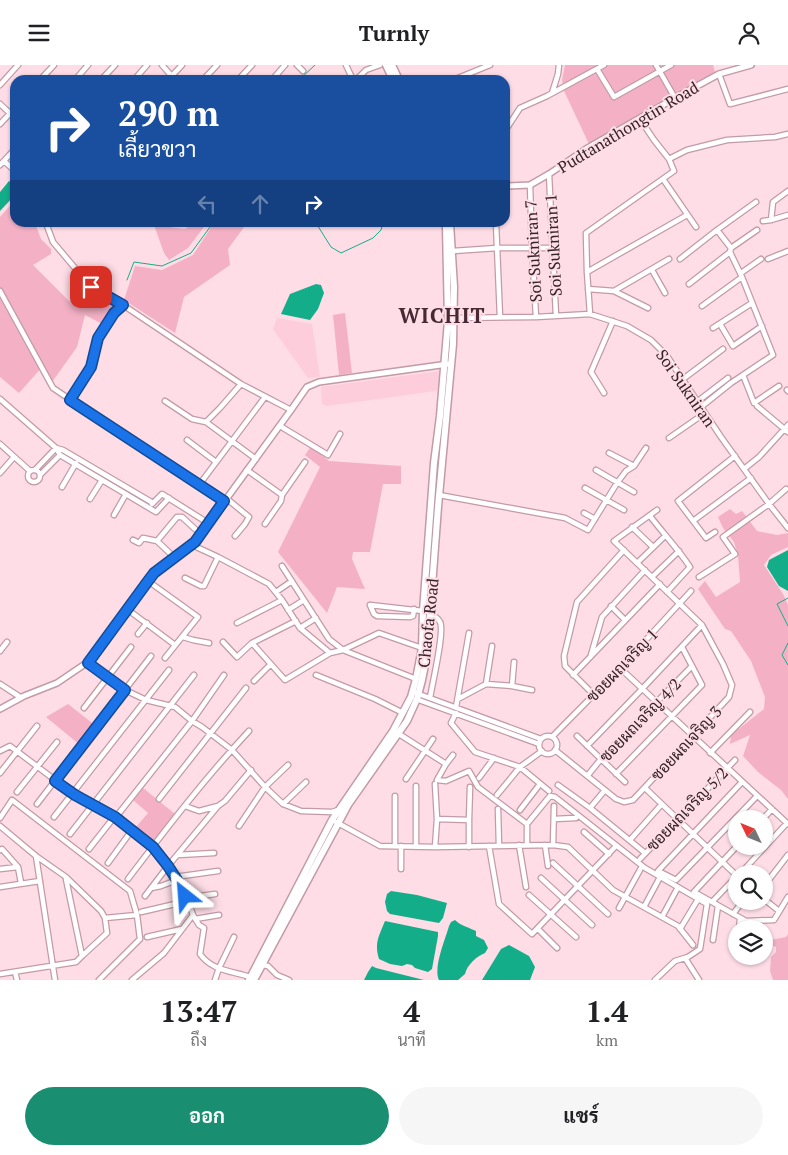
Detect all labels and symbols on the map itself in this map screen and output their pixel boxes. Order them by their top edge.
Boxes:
street label: Pudtanathongtin Road [553,76,703,178]
street label: Soi Sukniran 1 [539,193,567,297]
street label: Soi Sukniran 7 [519,199,547,303]
pin [70,266,112,308]
district label: WICHIT [398,301,486,329]
street label: Soi Sukniran [651,345,721,432]
street label: Chaofa Road [412,577,444,669]
street label: ซอยผถเจริญ 1 [581,623,663,707]
street label: ซอยผถเจริญ 4/2 [594,673,686,767]
street label: ซอยผถเจริญ 3 [646,701,726,785]
street label: ซอยผถเจริญ 5/2 [641,762,733,856]
north arrow [728,810,772,855]
position arrow [158,869,210,921]

